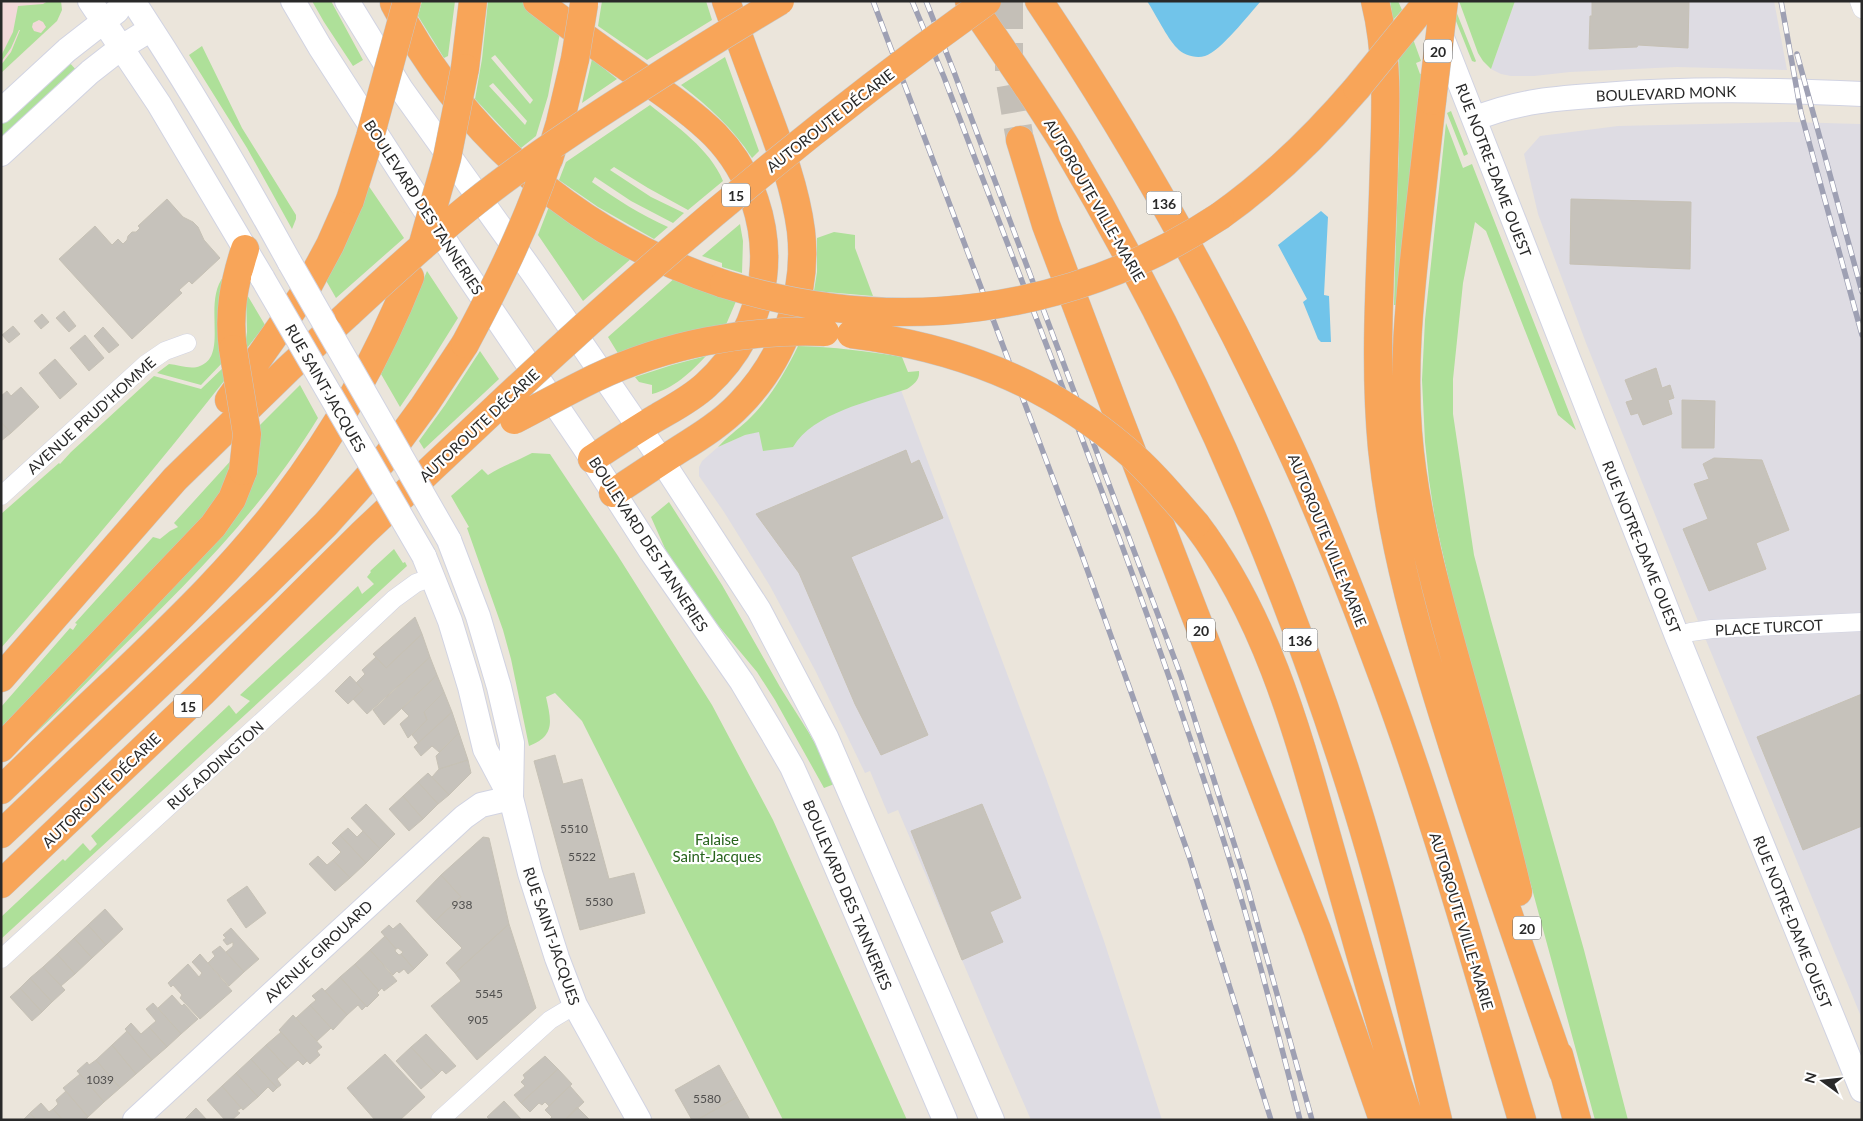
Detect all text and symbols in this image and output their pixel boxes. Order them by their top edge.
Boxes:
road number: 20 [1424,40,1452,62]
street label: AUTOROUTE DÉCARIE [762,64,898,176]
street label: RUE NOTRE-DAME OUEST [1452,81,1536,260]
street label: BOULEVARD MONK [1595,82,1737,104]
street label: AUTOROUTE VILLE-MARIE [1041,115,1149,285]
street label: BOULEVARD DES TANNERIES [361,116,487,298]
road number: 15 [722,184,750,206]
road number: 136 [1146,192,1182,214]
street label: RUE SAINT-JACQUES [282,321,370,455]
street label: AVENUE PRUD'HOMME [23,352,159,478]
street label: AUTOROUTE DÉCARIE [415,365,543,485]
street label: AUTOROUTE VILLE-MARIE [1285,451,1371,629]
street label: BOULEVARD DES TANNERIES [586,453,712,635]
street label: RUE NOTRE-DAME OUEST [1599,458,1685,636]
street label: PLACE TURCOT [1715,615,1824,639]
road number: 20 [1187,618,1215,642]
road number: 136 [1282,628,1318,652]
road number: 15 [174,694,202,718]
street label: RUE ADDINGTON [163,717,267,813]
street label: AUTOROUTE DÉCARIE [38,729,164,851]
street label: BOULEVARD DES TANNERIES [800,797,896,993]
house number: 5510 [560,821,588,836]
park label: Falaise Saint-Jacques [672,830,762,865]
street label: AUTOROUTE VILLE-MARIE [1426,830,1498,1012]
street label: RUE NOTRE-DAME OUEST [1750,833,1836,1011]
house number: 5522 [568,849,596,864]
street label: RUE SAINT-JACQUES [520,864,584,1008]
house number: 5530 [585,894,613,909]
street label: AVENUE GIROUARD [260,896,376,1006]
house number: 938 [452,897,472,912]
road number: 20 [1513,916,1541,940]
house number: 5545 [475,986,503,1001]
house number: 905 [468,1012,488,1027]
north arrow [1798,1056,1848,1106]
text: N [1800,1070,1820,1085]
house number: 1039 [86,1072,114,1087]
house number: 5580 [693,1091,721,1106]

